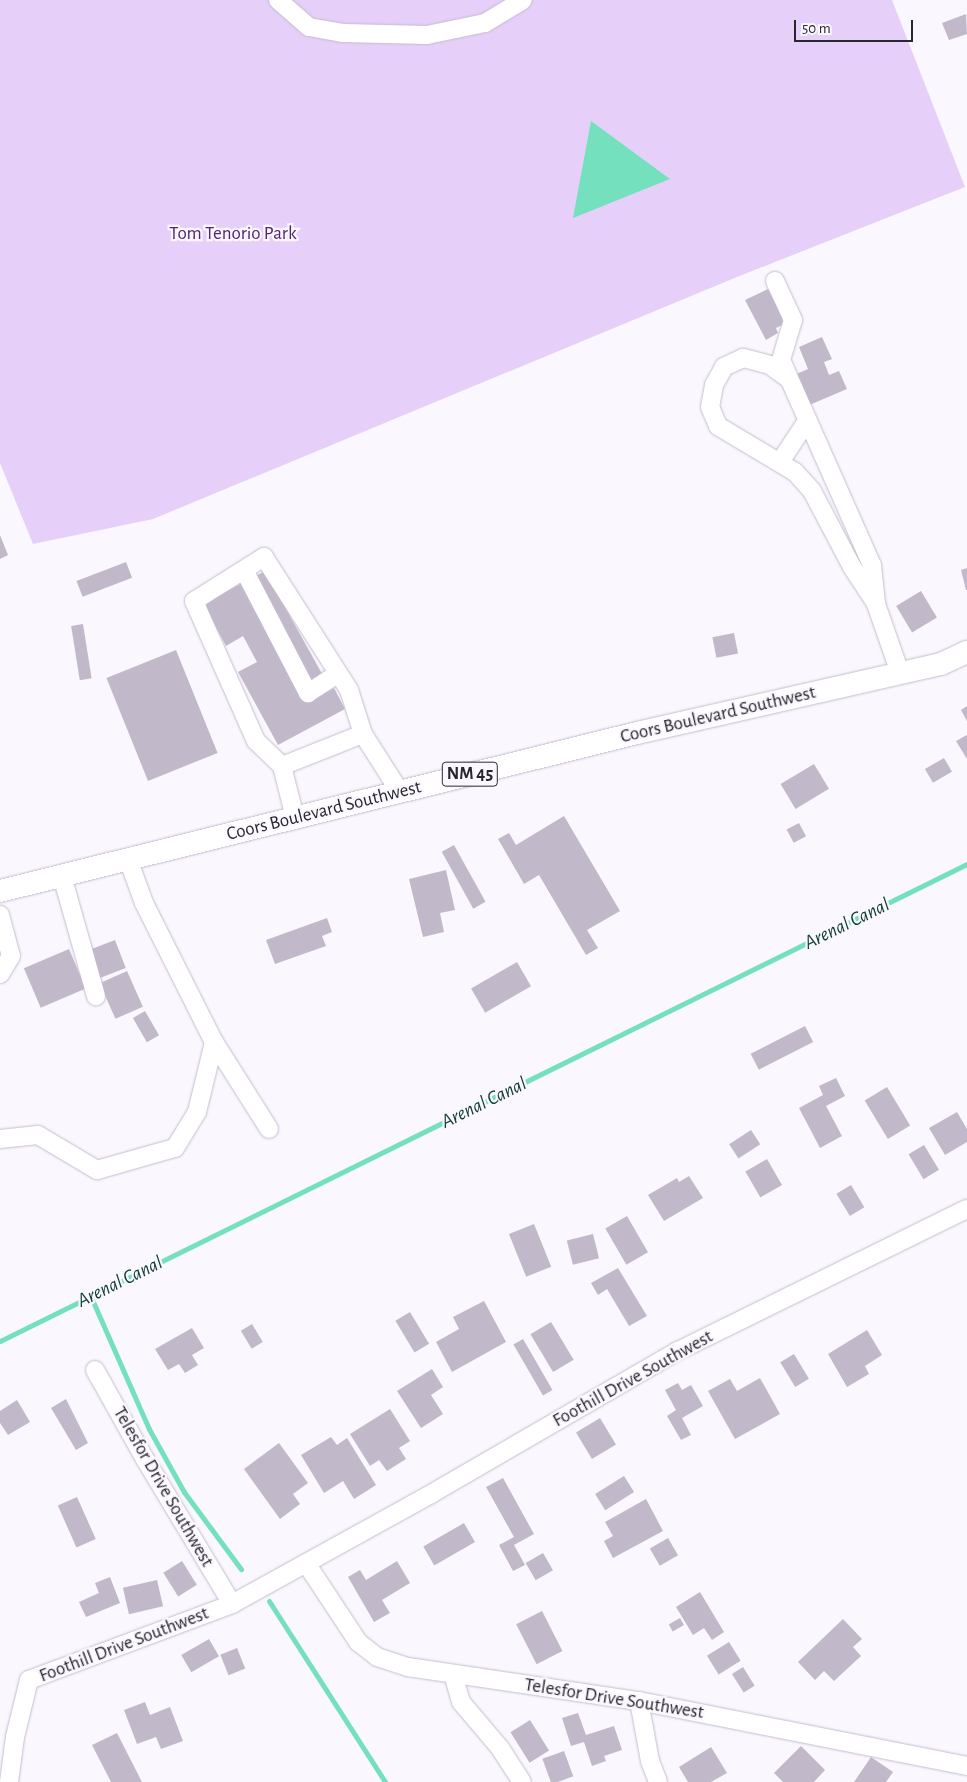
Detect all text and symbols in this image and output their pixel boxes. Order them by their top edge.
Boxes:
scale bar [797,10,916,42]
text: 50 m [802,21,831,36]
park label: Tom Tenorio Park [169,223,297,245]
street label: Coors Boulevard Southwest [618,681,818,749]
road number: NM 45 [441,759,499,790]
street label: Coors Boulevard Southwest [224,776,424,846]
water label: Arenal Canal [800,893,894,955]
water label: Arenal Canal [437,1072,531,1134]
water label: Arenal Canal [73,1251,167,1313]
street label: Foothill Drive Southwest [549,1326,717,1432]
street label: Telesfor Drive Southwest [108,1403,218,1571]
street label: Foothill Drive Southwest [36,1602,212,1688]
street label: Telesfor Drive Southwest [523,1674,705,1724]

